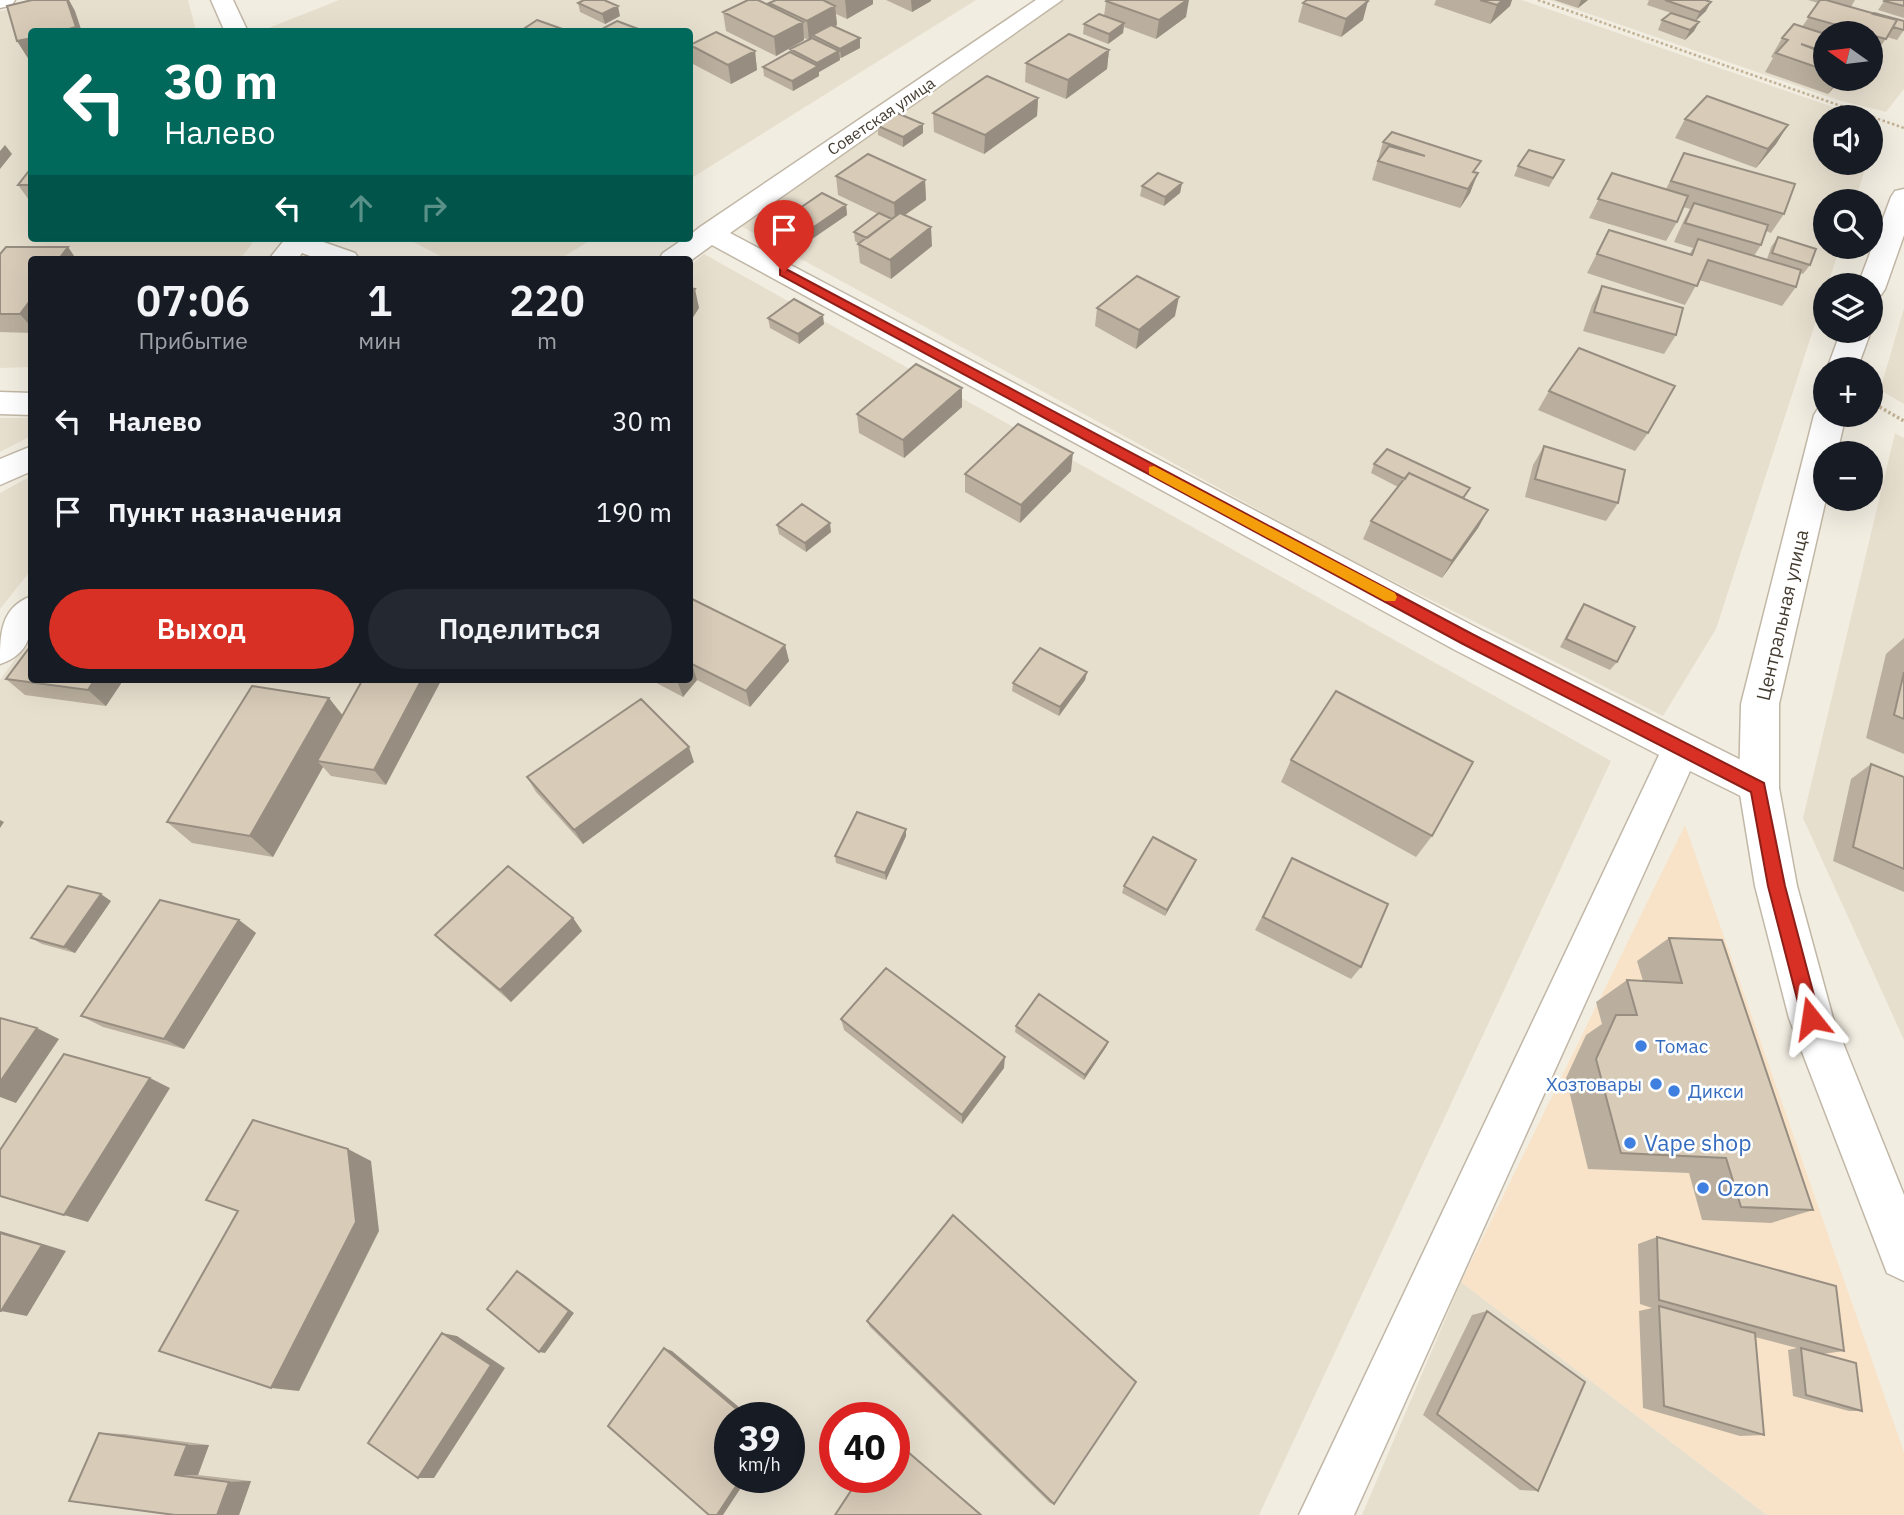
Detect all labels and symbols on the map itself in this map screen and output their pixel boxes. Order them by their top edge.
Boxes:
north arrow [1813,21,1883,91]
street label: Советская улица [823,72,939,159]
pin [754,200,814,272]
street label: Центральная улица [1751,527,1813,703]
position arrow [1774,981,1848,1055]
place label: Томас [1655,1034,1709,1058]
marker: Томас [1633,1038,1649,1054]
place label: Хозтовары [1546,1072,1642,1096]
marker: Хозтовары [1648,1076,1664,1092]
place label: Дикси [1688,1079,1744,1103]
marker: Дикси [1666,1083,1682,1099]
place label: Vape shop [1644,1127,1751,1157]
marker: Vape shop [1622,1135,1638,1151]
place label: Ozon [1717,1172,1770,1202]
marker: Ozon [1695,1180,1711,1196]
speed limit sign: 40 [819,1402,910,1493]

